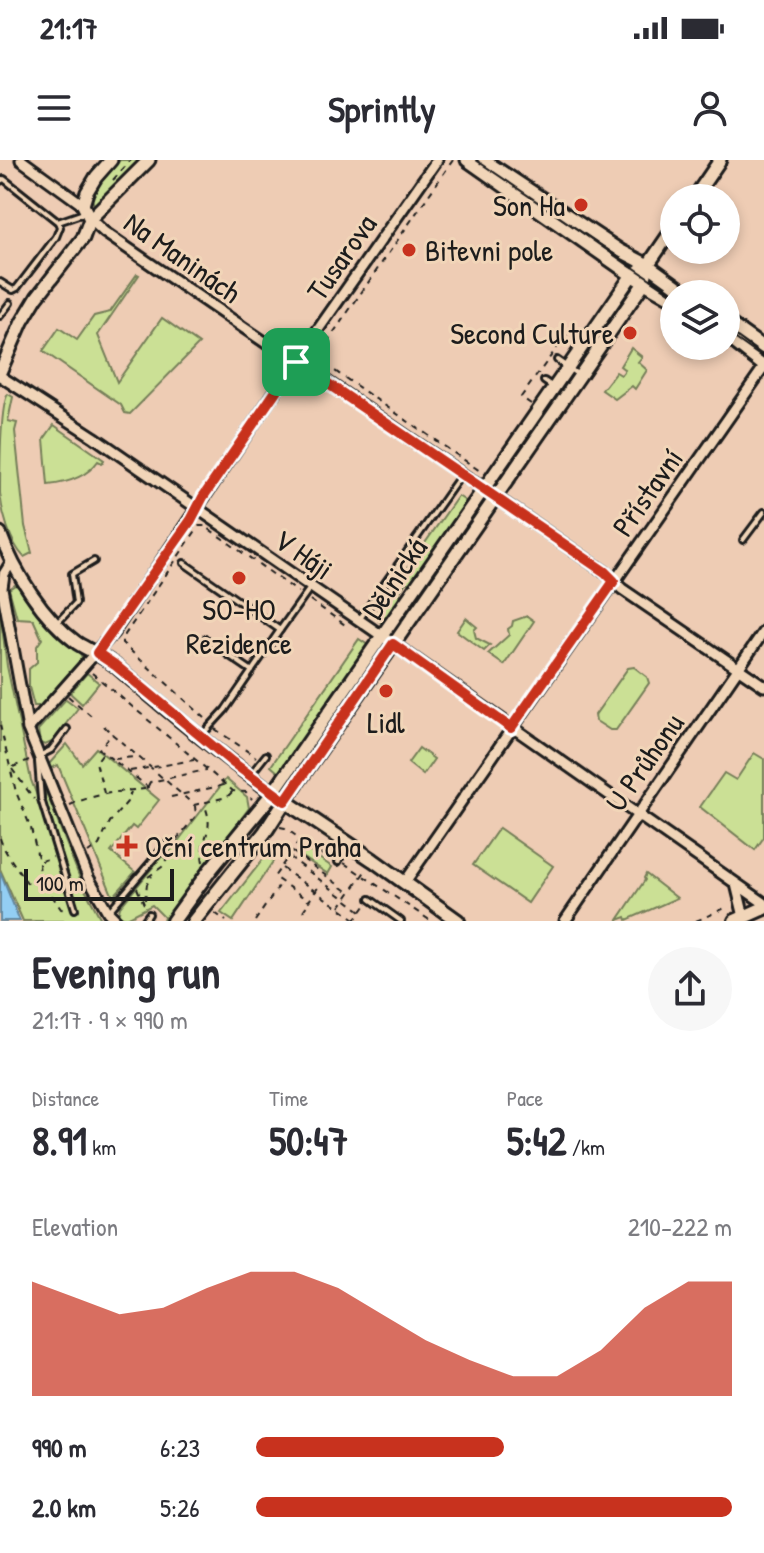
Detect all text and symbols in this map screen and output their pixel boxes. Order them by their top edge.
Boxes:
text: 21:17 [40,8,98,48]
text: Sprintly [328,84,436,133]
icon: menu [32,86,76,130]
icon: person [688,86,732,130]
map controls [660,184,740,360]
button: locate [660,184,740,264]
place label: Son Ha [493,185,565,225]
marker: Son Ha [572,196,590,214]
street label: Na Maninách [117,202,249,312]
street label: Tusarova [297,206,385,308]
place label: Bitevni pole [425,230,553,270]
marker: Bitevni pole [400,241,418,259]
button: layers [660,280,740,360]
place label: Second Culture [450,313,614,353]
marker: Second Culture [621,324,639,342]
pin [262,328,330,396]
icon: arrive [274,340,318,384]
street label: Přístavní [602,440,692,544]
street label: V Háji [267,519,341,589]
street label: Dělnická [352,529,436,627]
marker: SO-HO Rezidence [230,569,248,587]
place label: SO-HO Rezidence [186,589,292,663]
marker: Lidl [377,682,395,700]
place label: Lidl [367,702,405,742]
street label: U Průhonu [596,705,692,819]
place label: Oční centrum Praha [145,826,361,866]
marker: Oční centrum Praha [116,835,138,857]
scale bar [24,865,174,901]
text: 100 m [36,868,84,898]
text: Evening run [32,942,220,1002]
button: share [648,947,732,1031]
text: 21:17 · 9 × 990 m [32,1002,188,1037]
text: Distance [32,1083,99,1113]
text: Time [269,1083,308,1113]
text: Pace [507,1083,543,1113]
text: 8.91 [32,1113,87,1167]
text: 50:47 [269,1113,348,1167]
text: 5:42 [507,1113,567,1167]
text: km [87,1132,116,1162]
text: /km [567,1132,605,1162]
text: Elevation [32,1209,118,1244]
text: 210–222 m [628,1209,732,1244]
text: 990 m [32,1430,86,1465]
text: 6:23 [160,1430,200,1465]
text: 2.0 km [32,1490,96,1525]
text: 5:26 [160,1490,200,1525]

